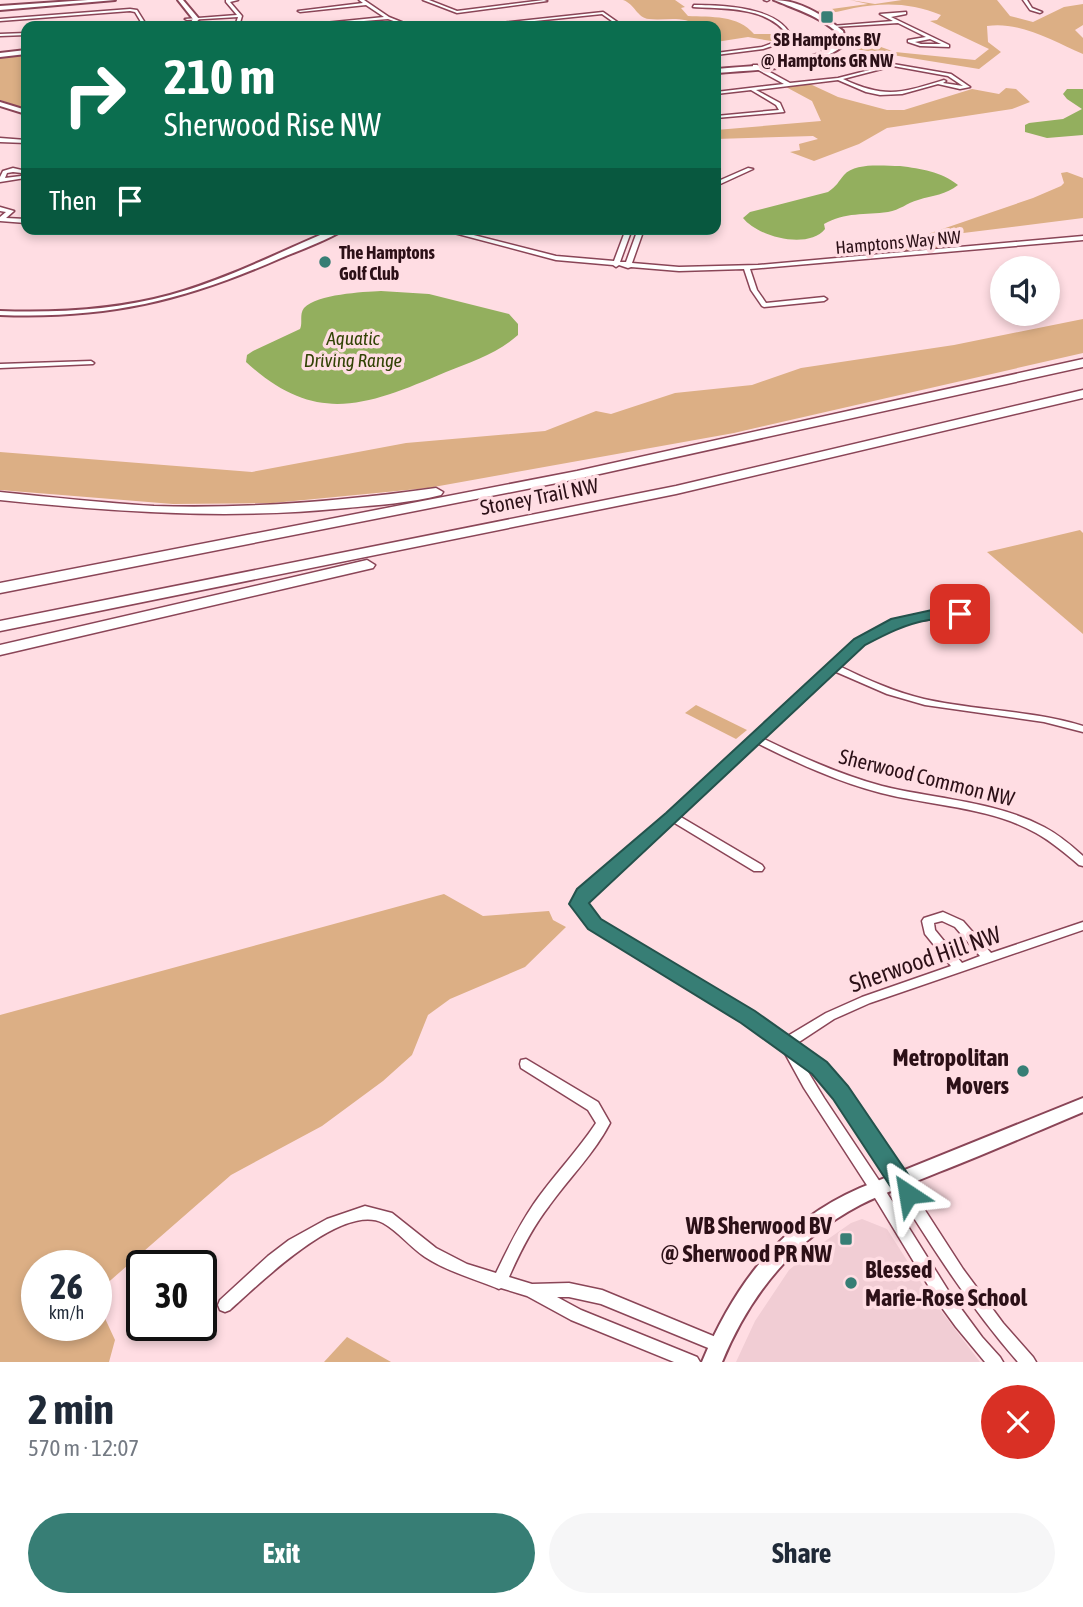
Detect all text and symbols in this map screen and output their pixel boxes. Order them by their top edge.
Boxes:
marker: SB Hamptons BV @ Hamptons GR NW [819,9,835,25]
place label: SB Hamptons BV @ Hamptons GR NW [761,29,894,71]
text: 210 m [164,48,275,104]
icon: right [49,49,140,140]
text: Sherwood Rise NW [164,106,381,143]
icon: arrive [111,182,149,220]
text: Then [49,186,97,216]
street label: Hamptons Way NW [834,226,962,258]
place label: The Hamptons Golf Club [339,242,435,284]
marker: The Hamptons Golf Club [317,254,333,270]
map controls [990,256,1060,326]
button: sound [990,256,1060,326]
water label: Aquatic Driving Range [304,327,402,371]
street label: Stoney Trail NW [478,473,601,519]
pin [930,584,990,644]
icon: arrive [941,595,979,633]
street label: Sherwood Common NW [837,744,1018,811]
street label: Sherwood Hill NW [846,920,1005,997]
place label: Metropolitan Movers [893,1044,1010,1099]
marker: Metropolitan Movers [1015,1063,1031,1079]
position arrow [871,1157,945,1231]
place label: WB Sherwood BV @ Sherwood PR NW [660,1212,833,1267]
marker: WB Sherwood BV @ Sherwood PR NW [838,1231,854,1247]
speed limit sign: 30 [126,1250,217,1341]
place label: Blessed Marie-Rose School [865,1256,1028,1311]
text: 26 [50,1266,83,1306]
marker: Blessed Marie-Rose School [843,1275,859,1291]
text: km/h [49,1302,84,1323]
text: 2 min [28,1385,114,1433]
button: close [981,1385,1055,1459]
text: 570 m · 12:07 [28,1435,139,1461]
button: Exit [28,1513,535,1593]
button: Share [549,1513,1055,1593]

